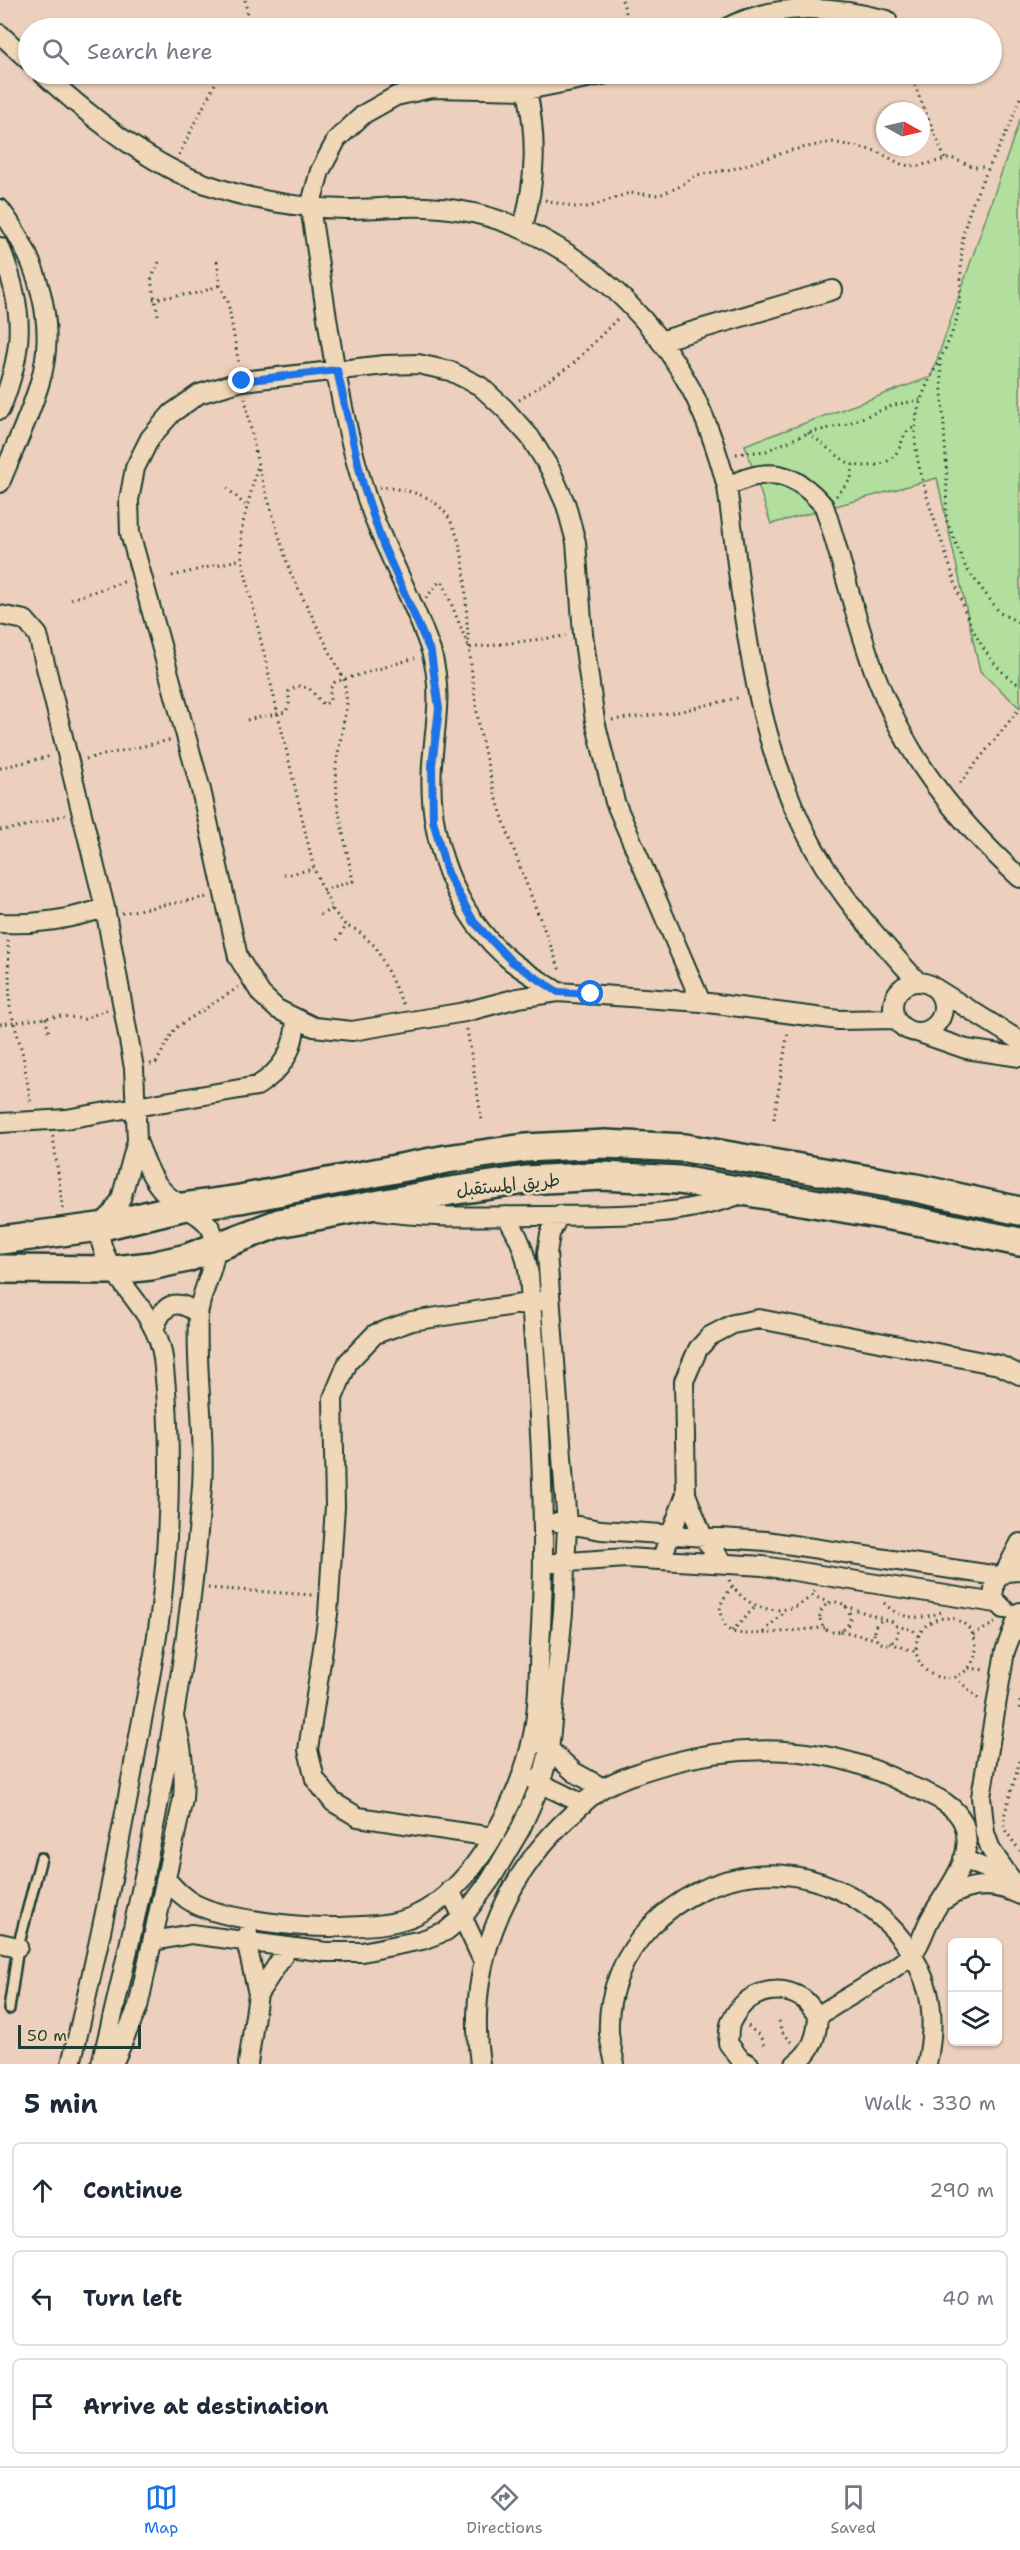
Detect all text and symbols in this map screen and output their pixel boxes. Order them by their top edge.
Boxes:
search box [18,18,1002,84]
icon: search [39,35,72,68]
text: Search here [87,37,213,66]
north arrow [876,102,930,156]
route end [228,367,254,393]
route start [577,980,603,1006]
street label: طريق المستقبل [455,1168,561,1202]
map controls [948,1938,1002,2046]
button: locate [948,1938,1002,1992]
button: layers [948,1992,1002,2046]
scale bar [18,2022,141,2050]
text: 50 m [27,2025,67,2046]
text: 5 min [24,2086,98,2121]
text: Walk · 330 m [864,2090,996,2116]
icon: ahead [26,2174,59,2207]
text: Continue [83,2176,183,2205]
text: 290 m [929,2177,994,2203]
icon: left [26,2282,59,2315]
text: Turn left [83,2284,182,2313]
text: 40 m [942,2285,994,2311]
icon: arrive [26,2390,59,2423]
text: Arrive at destination [83,2392,329,2421]
tab: Map [144,2481,178,2538]
tab: Directions [466,2481,543,2538]
tab: Saved [831,2481,876,2538]

